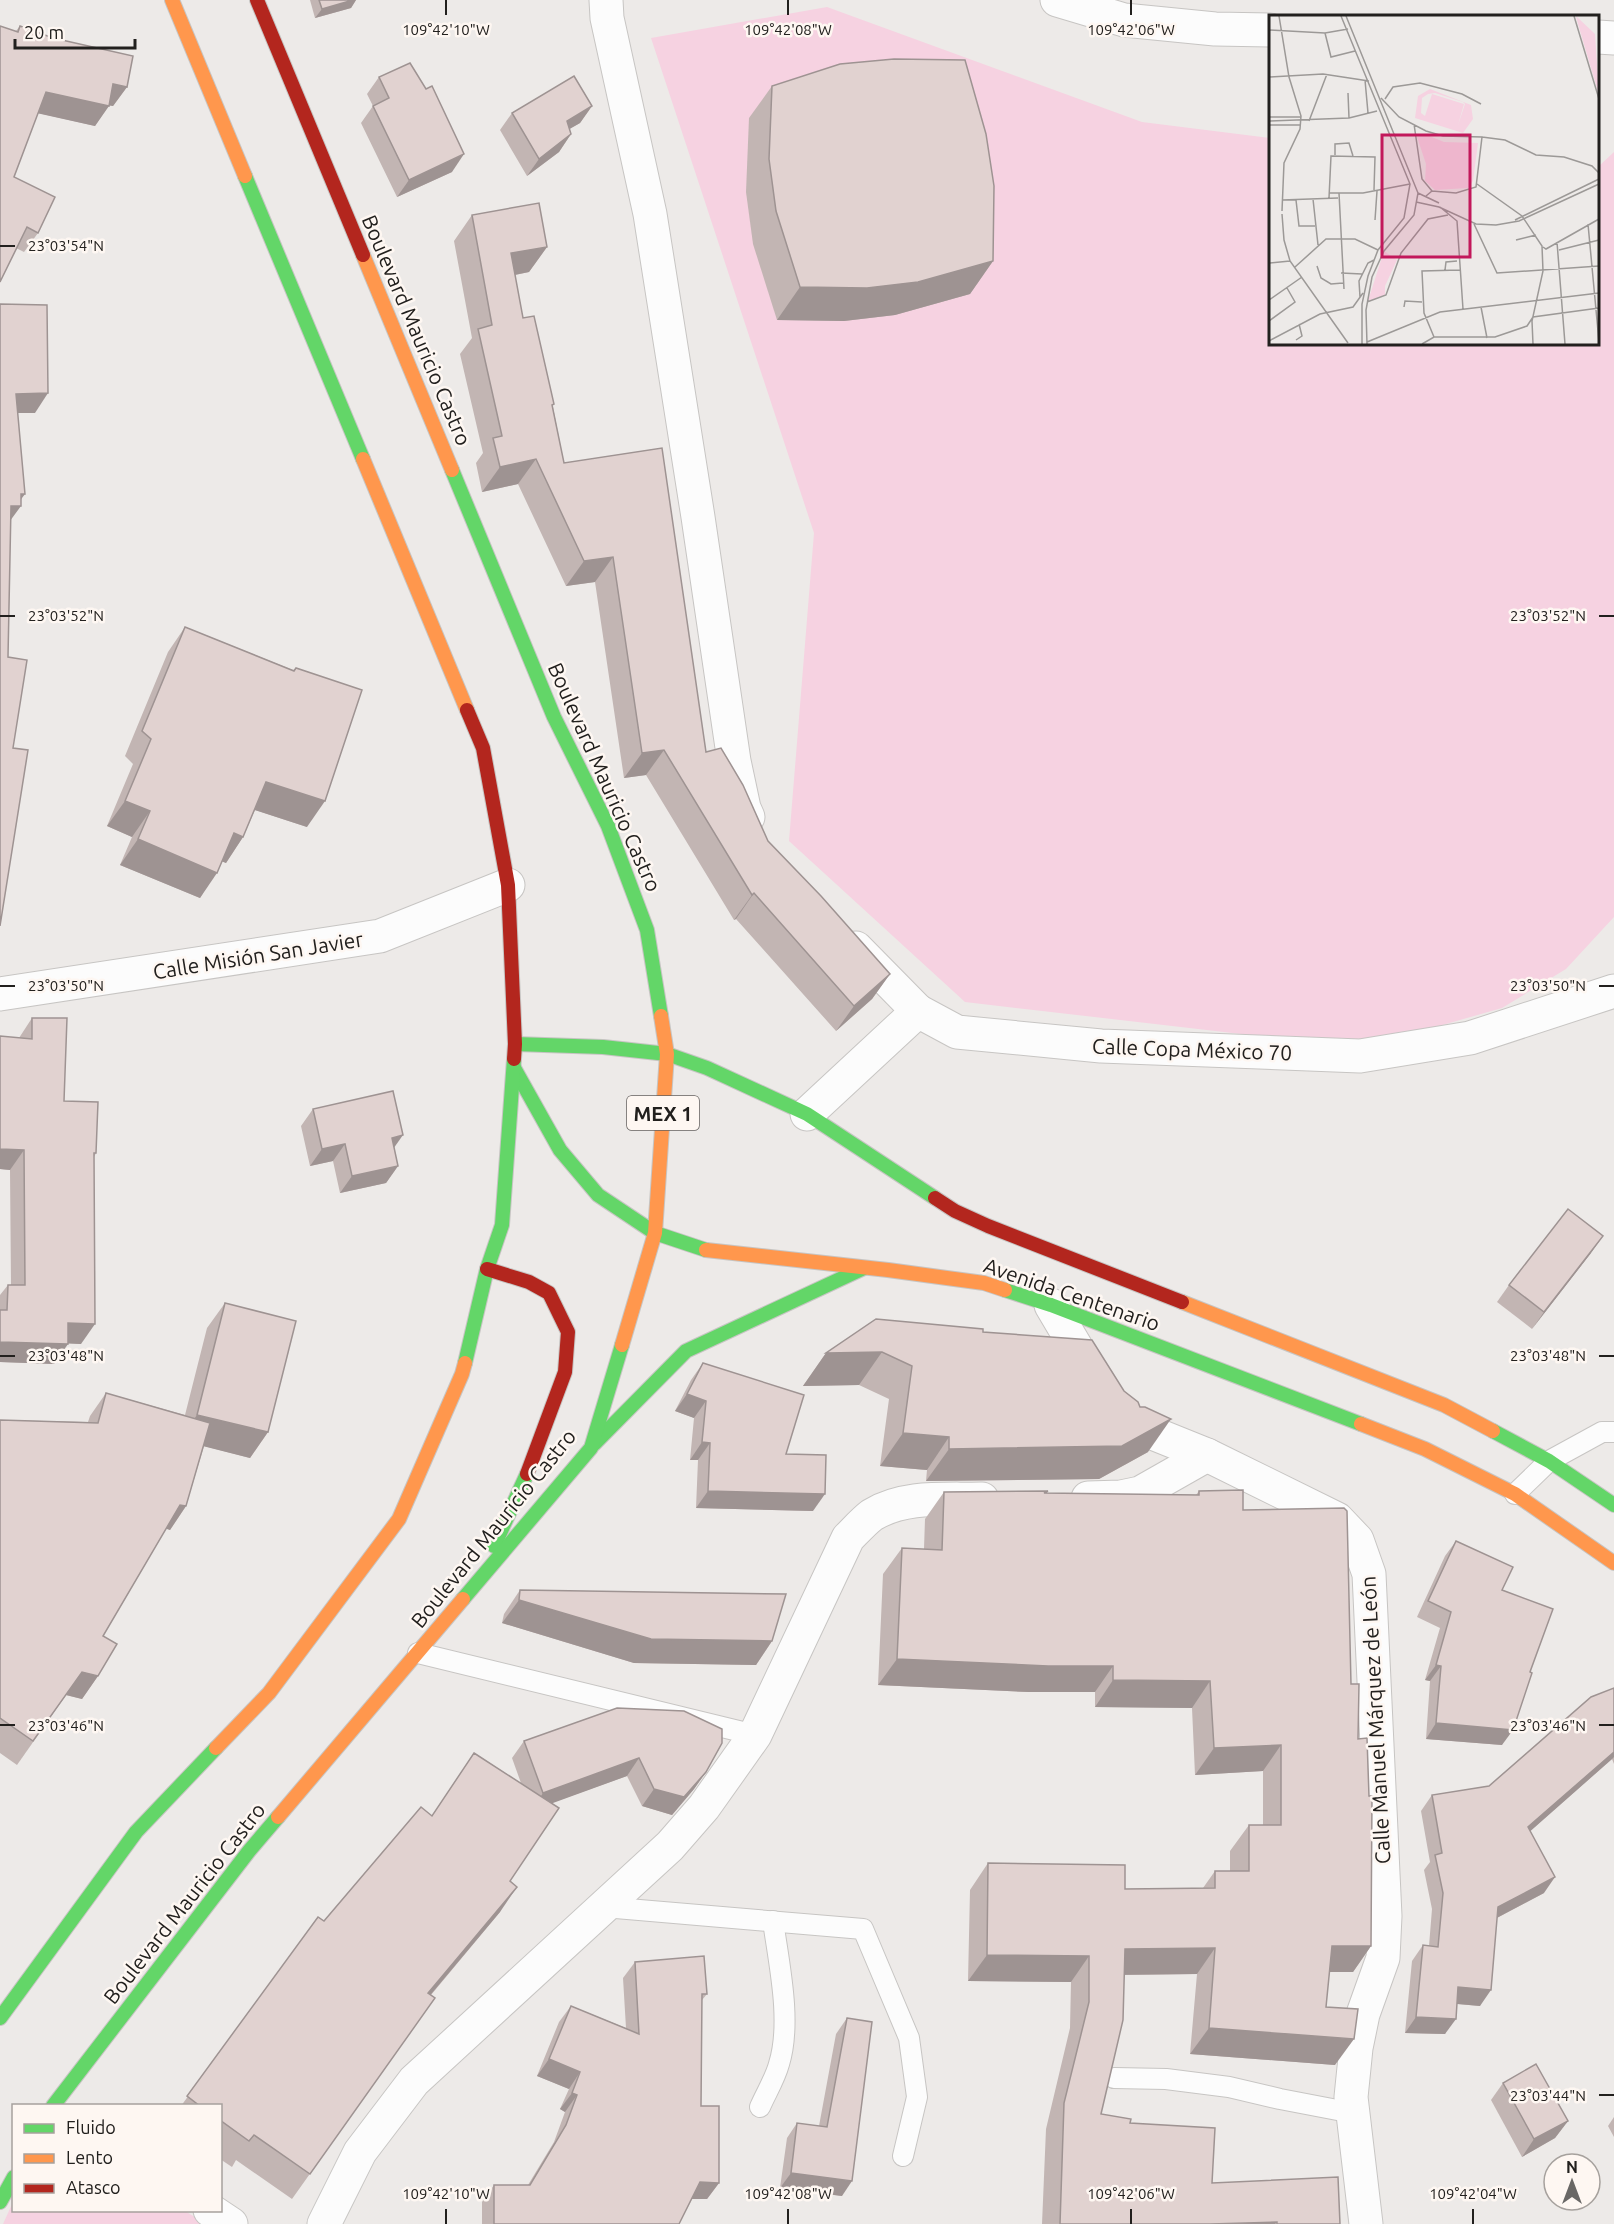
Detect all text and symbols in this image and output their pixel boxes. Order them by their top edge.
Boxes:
scale bar [15,12,135,50]
inset map [1269,15,1599,345]
text: 109°42'10"W [402,21,490,38]
text: 109°42'08"W [744,21,832,38]
text: 109°42'06"W [1087,21,1175,38]
text: 20 m [24,22,64,42]
street label: Boulevard Mauricio Castro [357,211,477,449]
text: 23°03'54"N [28,237,104,254]
text: 23°03'52"N [28,607,104,624]
text: 23°03'52"N [1510,607,1586,624]
street label: Boulevard Mauricio Castro [544,659,666,895]
street label: Calle Misión San Javier [151,927,365,983]
text: 23°03'50"N [28,977,104,994]
text: 23°03'50"N [1510,977,1586,994]
street label: Calle Copa México 70 [1092,1034,1292,1064]
road number: MEX 1 [627,1096,699,1130]
street label: Avenida Centenario [981,1253,1163,1335]
text: 23°03'48"N [28,1347,104,1364]
text: 23°03'48"N [1510,1347,1586,1364]
street label: Boulevard Mauricio Castro [406,1424,580,1632]
street label: Calle Manuel Márquez de León [1355,1575,1395,1865]
text: 23°03'46"N [28,1717,104,1734]
text: 23°03'46"N [1510,1717,1586,1734]
street label: Boulevard Mauricio Castro [98,1798,270,2008]
text: 23°03'44"N [1510,2087,1586,2104]
legend [12,2104,222,2212]
text: Fluido [66,2117,116,2137]
text: Lento [66,2147,113,2167]
north arrow [1542,2152,1602,2212]
text: N [1566,2158,1578,2176]
text: Atasco [66,2177,121,2197]
text: 109°42'10"W [402,2185,490,2202]
text: 109°42'08"W [744,2185,832,2202]
text: 109°42'06"W [1087,2185,1175,2202]
text: 109°42'04"W [1429,2185,1517,2202]

